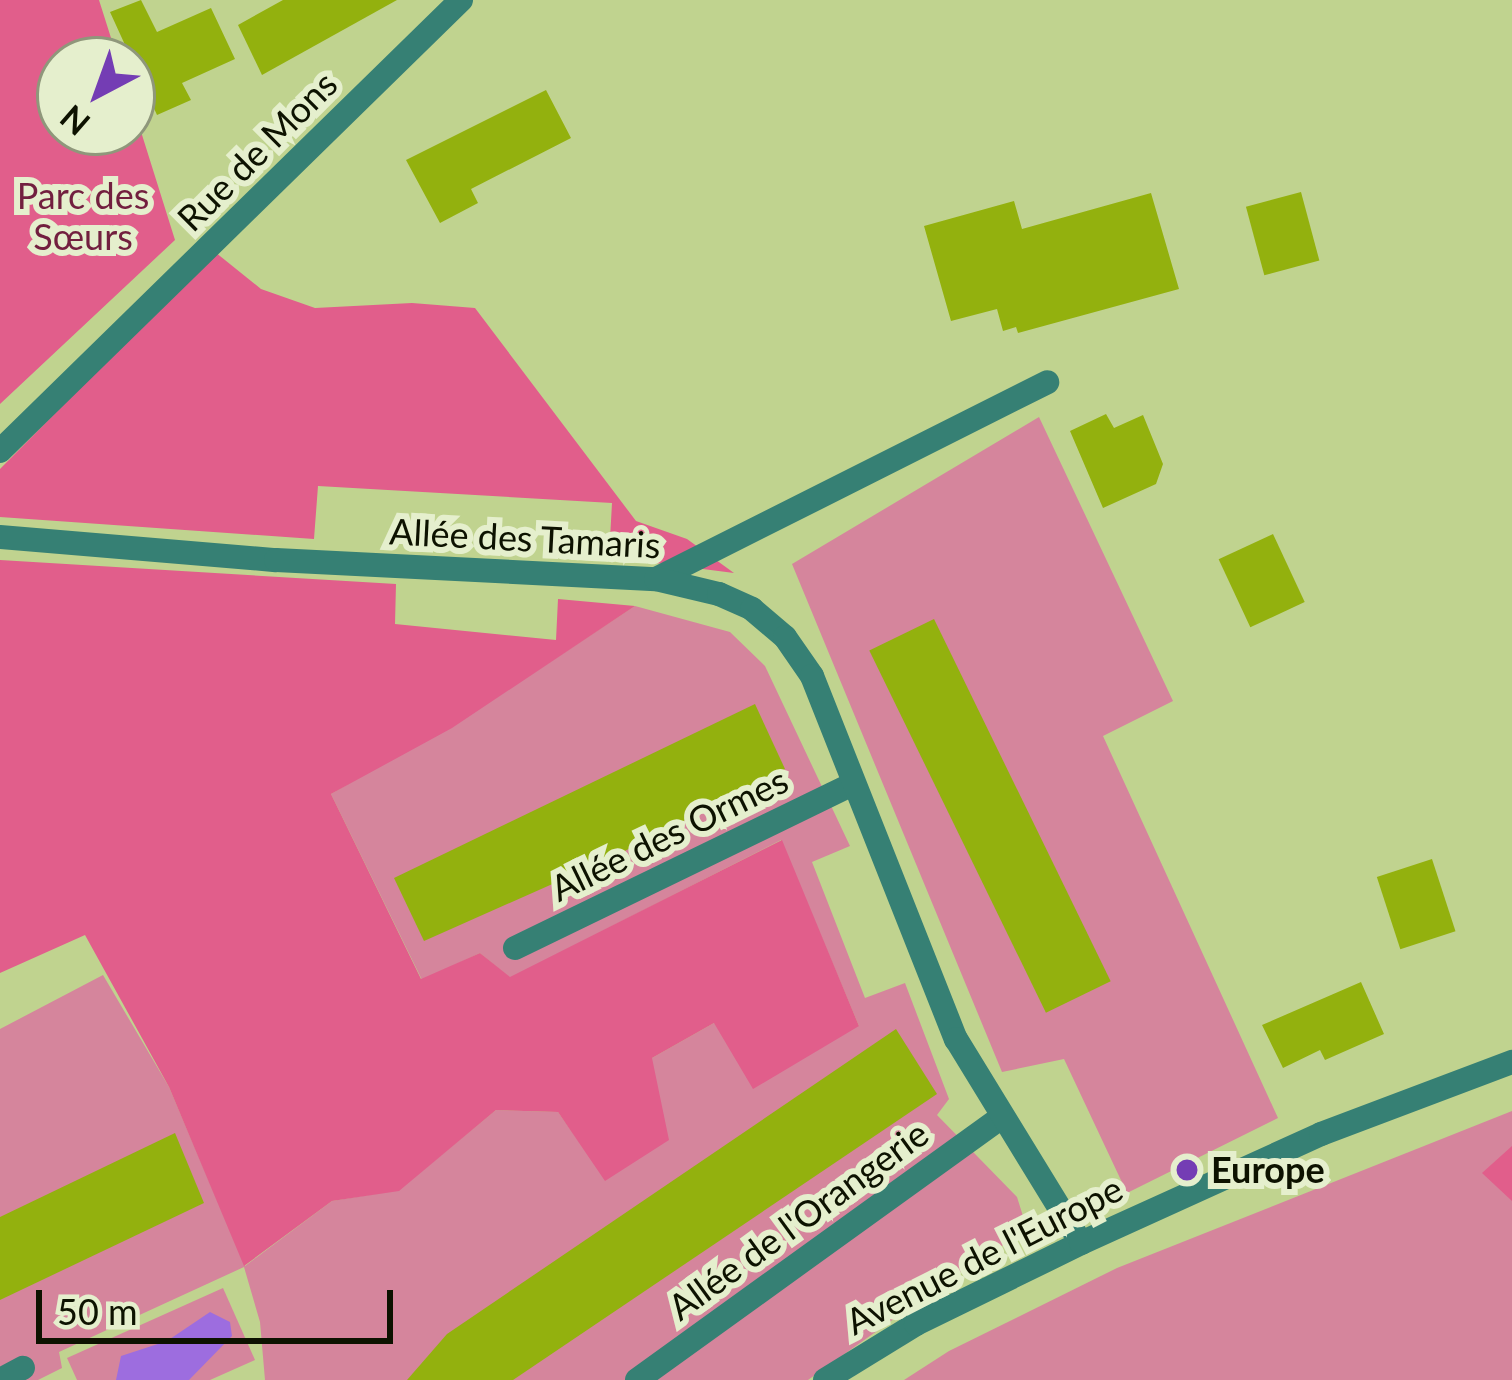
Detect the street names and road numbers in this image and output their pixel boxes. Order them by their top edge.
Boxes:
street label: Rue de Mons [168,62,346,240]
street label: Allée des Tamaris [388,509,662,567]
street label: Allée des Ormes [543,758,795,910]
street label: Allée de l'Orangerie [660,1111,936,1329]
street label: Avenue de l'Europe [838,1167,1130,1343]

